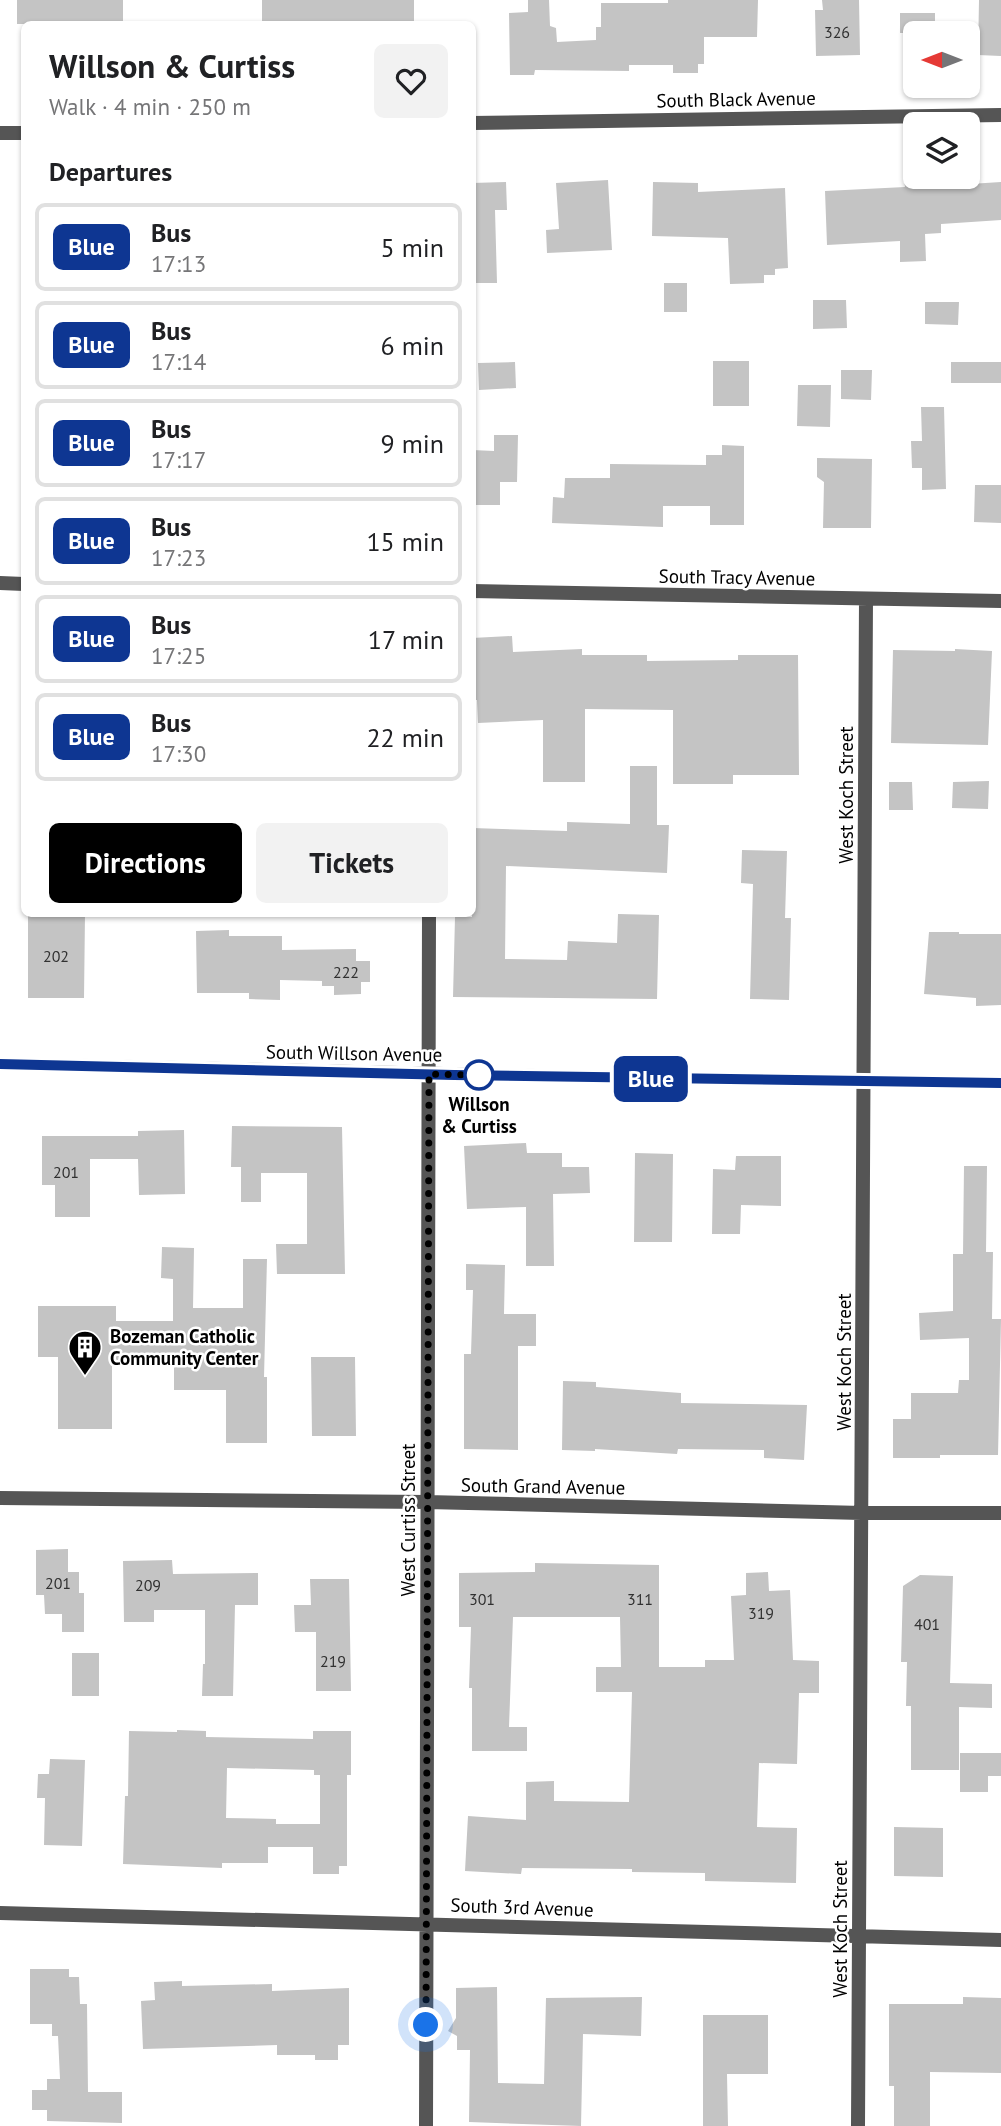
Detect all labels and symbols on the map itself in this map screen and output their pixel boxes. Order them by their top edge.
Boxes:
north arrow [903,21,980,98]
house number: 326 [824,22,850,42]
street label: South Black Avenue [656,86,816,112]
street label: South Tracy Avenue [659,564,815,590]
street label: West Koch Street [834,726,858,864]
house number: 202 [43,946,69,966]
house number: 222 [333,962,359,982]
street label: South Willson Avenue [266,1039,442,1067]
line badge: Blue [602,1056,700,1102]
marker: Willson & Curtiss [464,1060,494,1090]
place label: Willson & Curtiss [441,1092,517,1138]
house number: 201 [53,1162,79,1182]
street label: West Koch Street [832,1293,856,1431]
place label: Bozeman Catholic Community Center [110,1324,259,1370]
building icon: Bozeman Catholic Community Center [66,1328,104,1377]
street label: West Curtiss Street [396,1443,420,1597]
street label: South Grand Avenue [461,1473,625,1499]
house number: 201 [45,1573,71,1593]
house number: 209 [135,1575,161,1595]
house number: 301 [469,1589,495,1609]
house number: 311 [627,1589,653,1609]
house number: 319 [748,1603,774,1623]
house number: 401 [914,1614,940,1634]
house number: 219 [320,1651,346,1671]
street label: West Koch Street [828,1860,852,1998]
street label: South 3rd Avenue [450,1893,594,1921]
your location [408,2007,443,2042]

